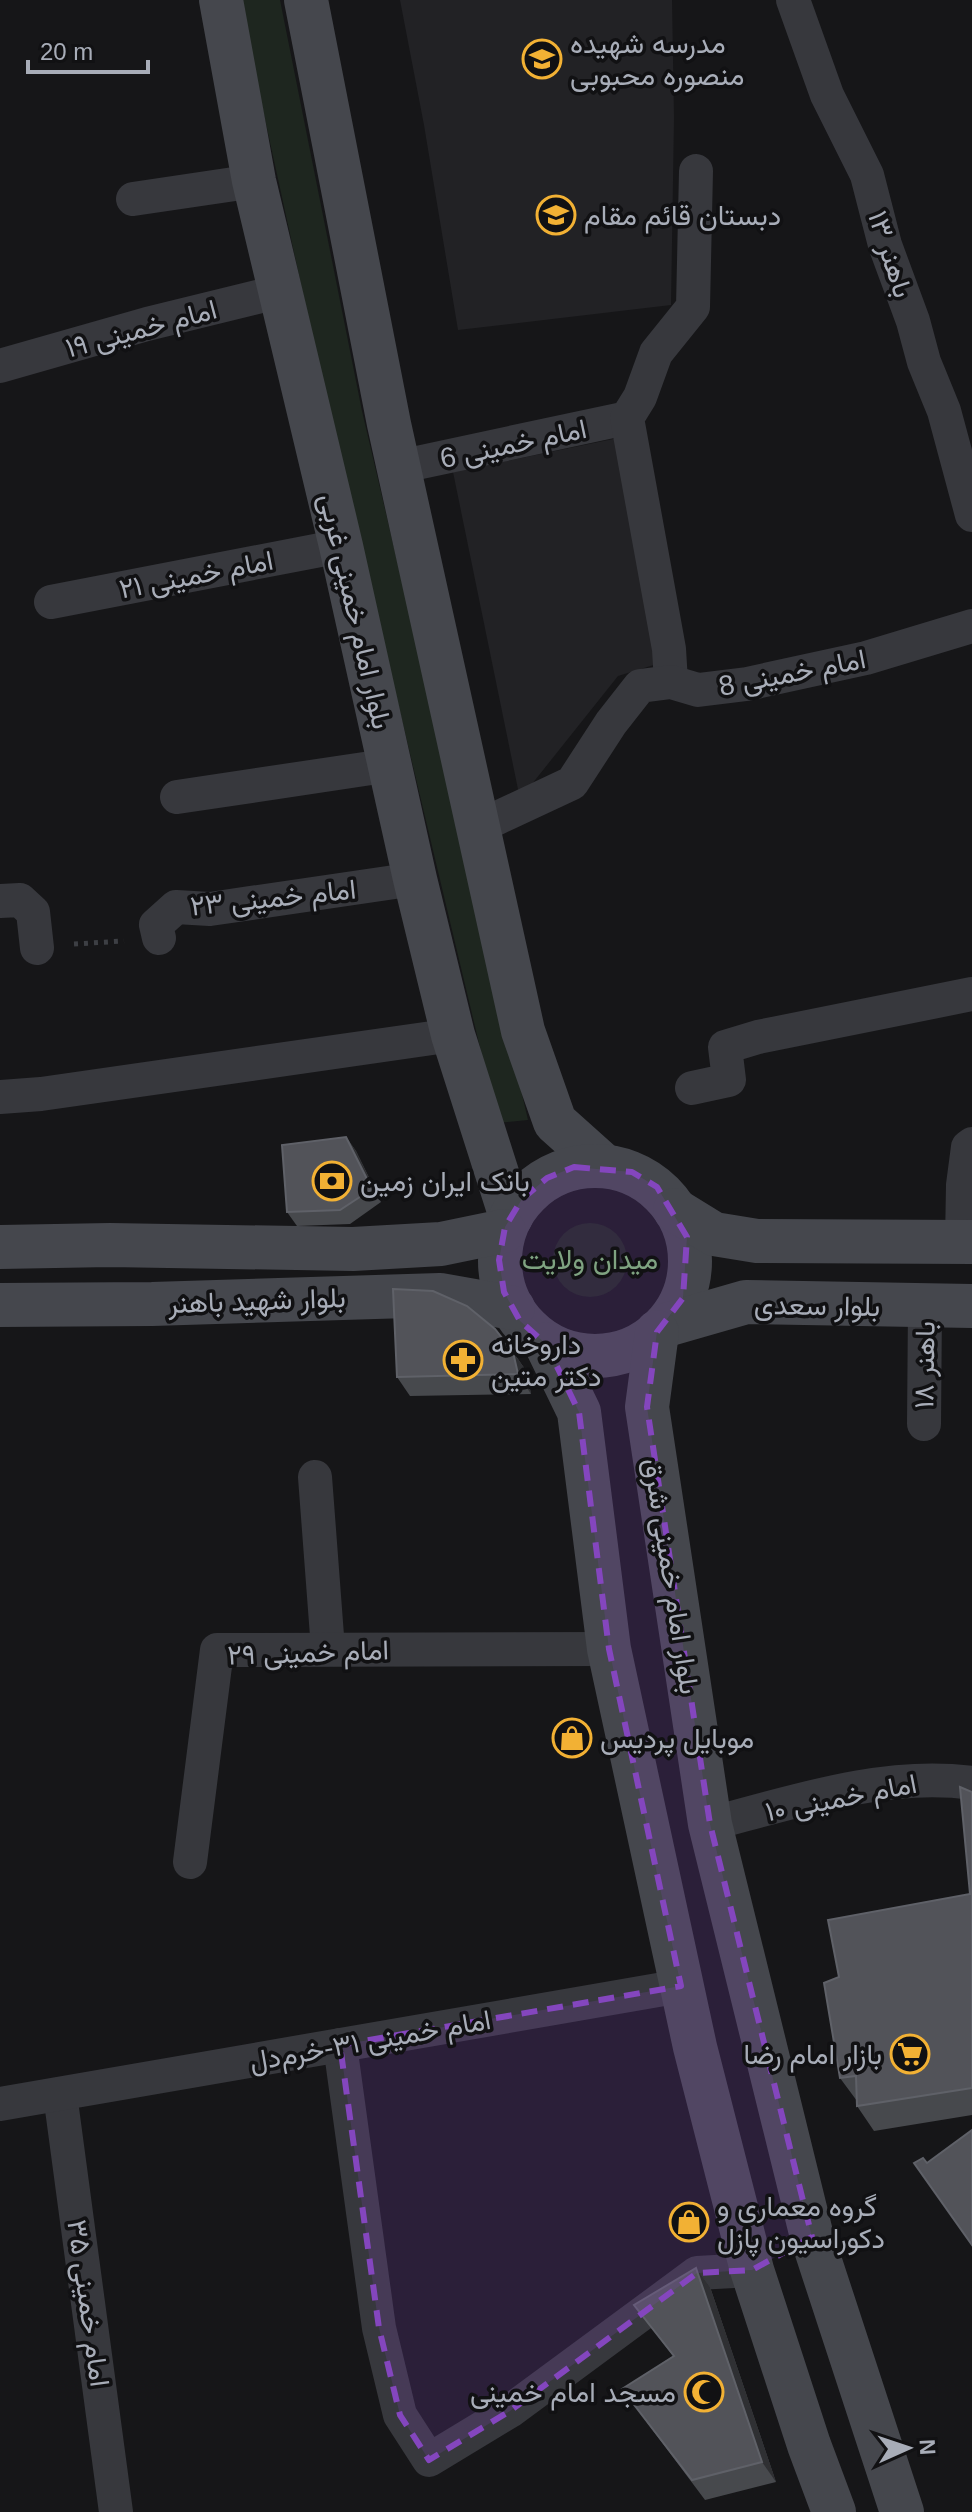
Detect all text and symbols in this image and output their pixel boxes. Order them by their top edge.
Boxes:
scale bar [28,24,148,74]
place label: مدرسه شهیده منصوره محبوبی [570,28,744,93]
text: 20 m [40,38,93,65]
school or university icon: مدرسه شهیده منصوره محبوبی [521,38,563,80]
school or university icon: دبستان قائم مقام [535,194,577,236]
place label: دبستان قائم مقام [584,200,781,234]
street label: باهنر ۱۳ [860,207,919,302]
street label: امام خمینی ۱۹ [62,293,221,366]
street label: امام خمینی 6 [437,413,590,477]
street label: بلوار امام خمینی غربی [310,490,398,733]
street label: امام خمینی ۲۱ [116,544,276,608]
street label: امام خمینی 8 [716,643,869,705]
street label: امام خمینی ۲۳ [189,873,358,925]
bank icon: بانک ایران زمین [311,1160,353,1202]
place label: بانک ایران زمین [360,1166,530,1199]
park label: میدان ولایت [522,1244,658,1277]
street label: بلوار شهید باهنر [167,1282,346,1321]
street label: بلوار سعدی [754,1289,880,1324]
street label: باهنر ۱۸ [908,1321,943,1409]
place label: داروخانه دکتر متین [491,1329,601,1394]
pharmacy icon: داروخانه دکتر متین [442,1339,484,1381]
street label: بلوار امام خمینی شرق [635,1456,705,1697]
street label: امام خمینی ۲۹ [227,1634,389,1674]
shop icon: موبایل پردیس [551,1717,593,1759]
place label: موبایل پردیس [600,1723,754,1757]
street label: امام خمینی ۱۰ [763,1768,920,1830]
street label: امام خمینی ۳۱-خرم‌دل [247,2004,494,2080]
supermarket icon: بازار امام رضا [889,2033,931,2075]
place label: بازار امام رضا [744,2039,882,2073]
place label: گروه معماری و دکوراسیون پازل [717,2191,885,2257]
shop icon: گروه معماری و دکوراسیون پازل [668,2201,710,2243]
street label: امام خمینی ۳۵ [58,2217,116,2389]
mosque icon: مسجد امام خمینی [683,2371,725,2413]
place label: مسجد امام خمینی [470,2377,676,2411]
north arrow [868,2408,948,2488]
text: N [915,2438,940,2456]

